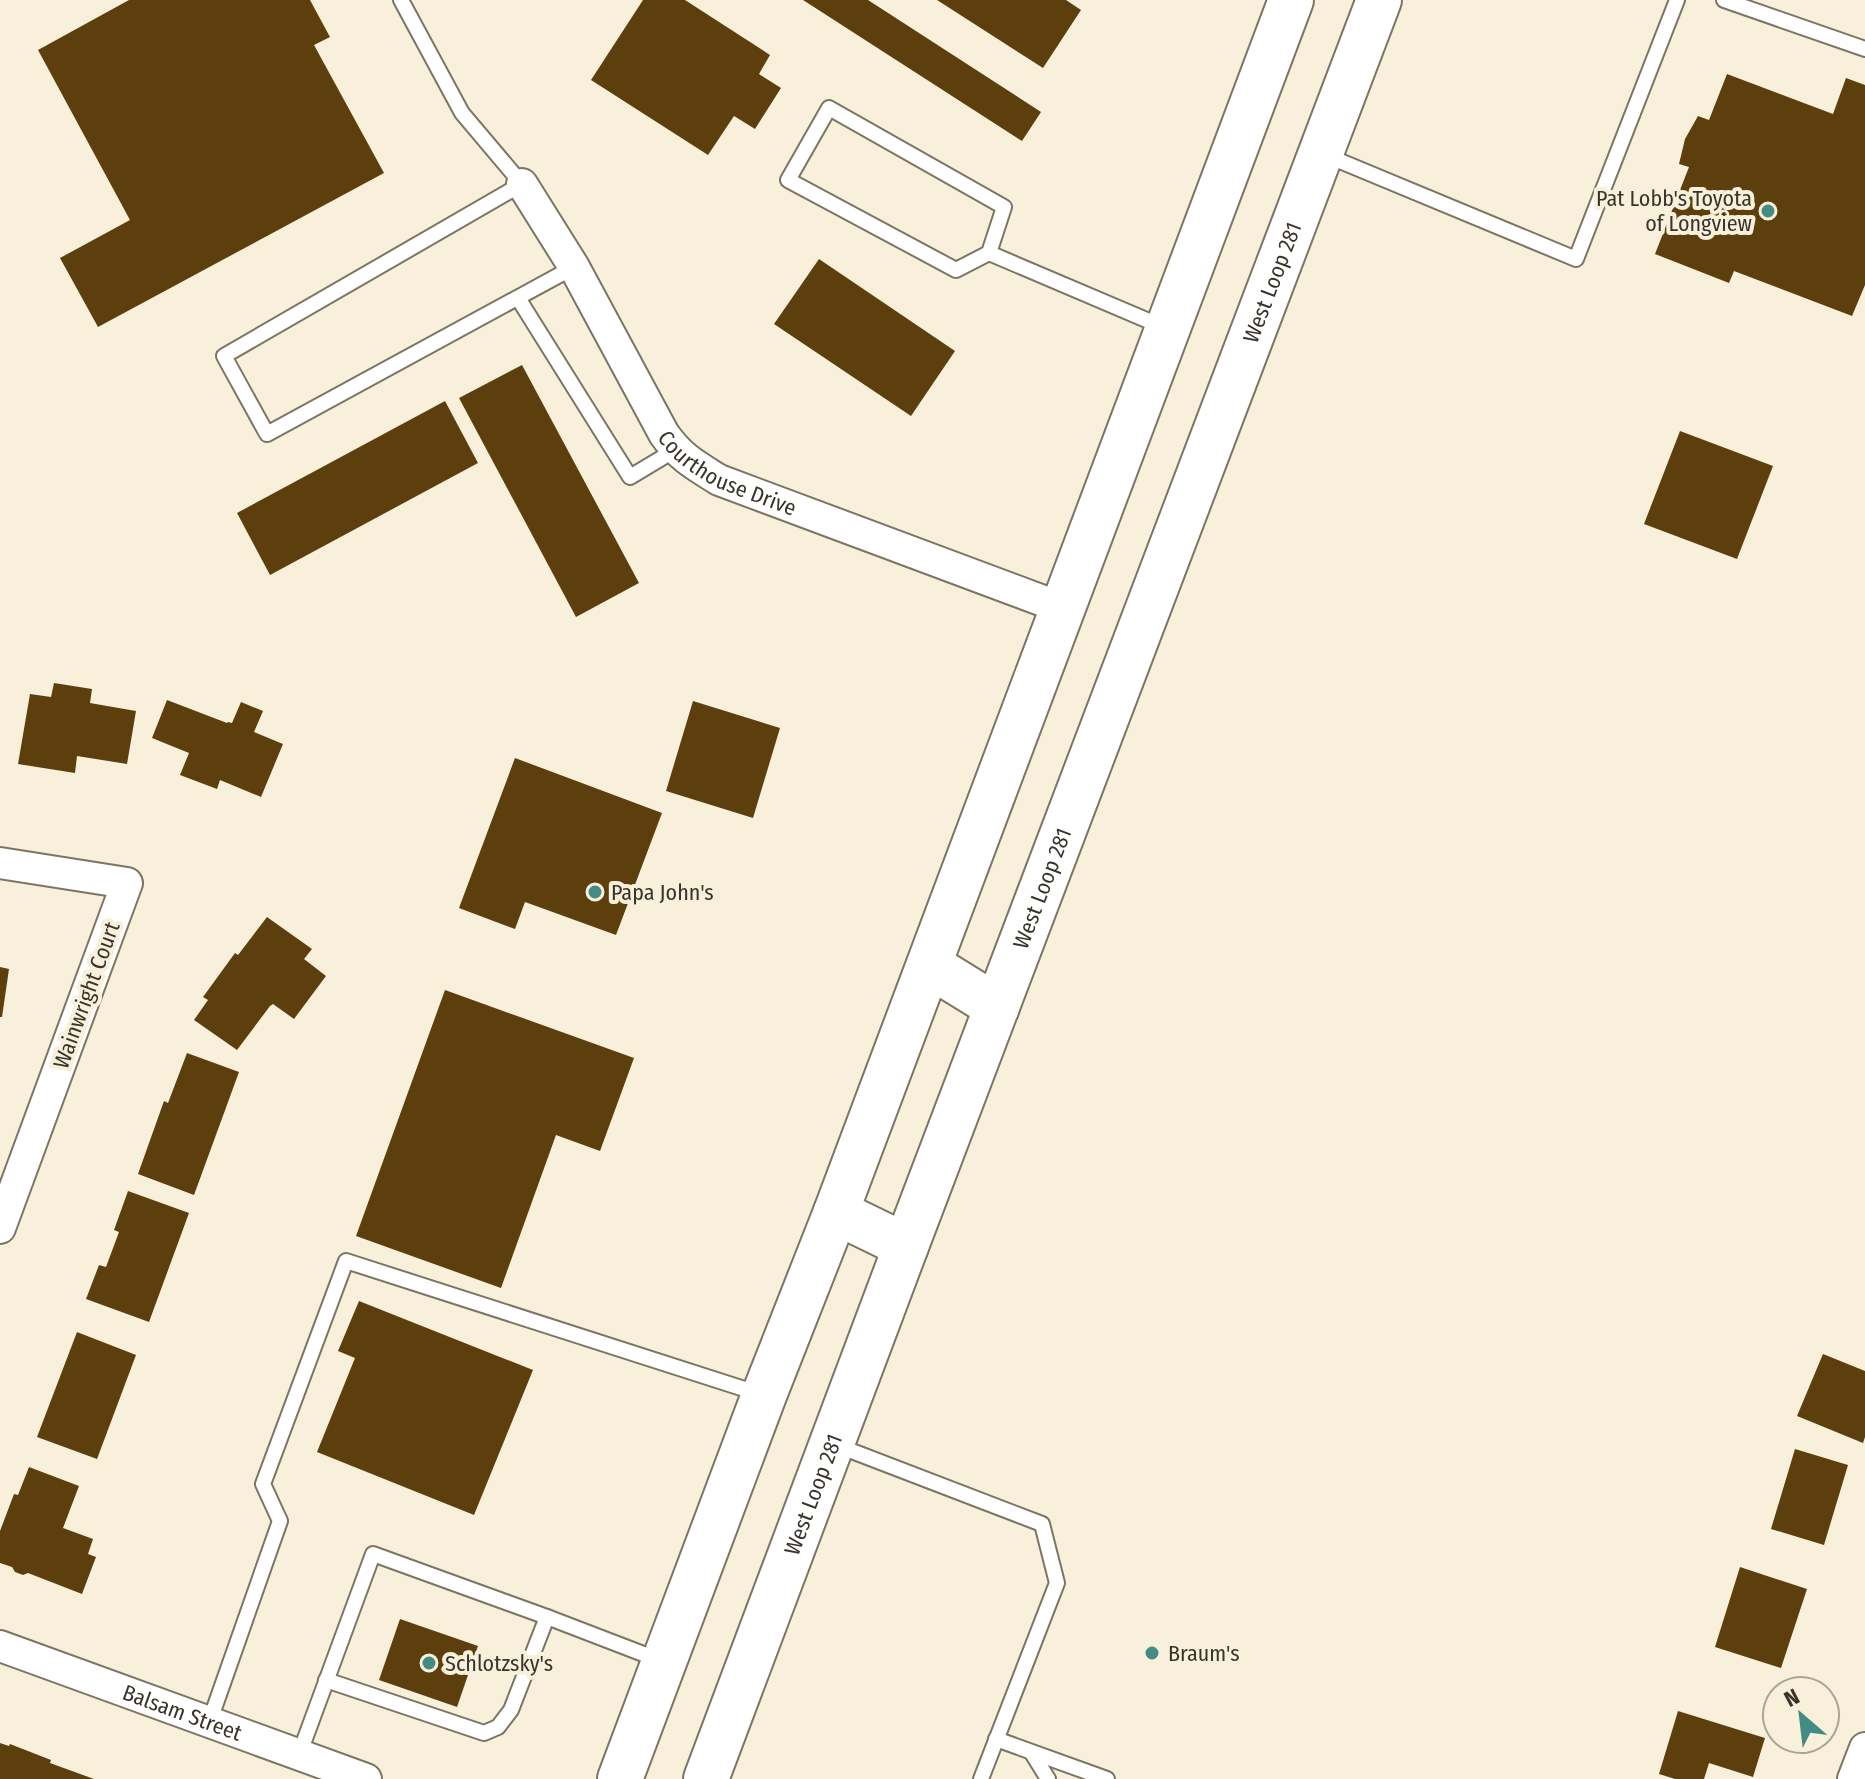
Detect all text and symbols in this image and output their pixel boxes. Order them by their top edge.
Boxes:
place label: Pat Lobb's Toyota of Longview [1596,185,1752,237]
marker: Pat Lobb's Toyota of Longview [1759,202,1777,220]
street label: West Loop 281 [1237,218,1307,347]
street label: Courthouse Drive [652,425,800,522]
street label: West Loop 281 [1007,824,1077,953]
place label: Papa John's [611,879,714,906]
marker: Papa John's [586,883,604,901]
street label: Wainwright Court [47,917,126,1072]
street label: West Loop 281 [778,1430,848,1559]
place label: Braum's [1168,1640,1240,1667]
marker: Braum's [1143,1644,1161,1662]
place label: Schlotzsky's [445,1650,553,1677]
marker: Schlotzsky's [420,1654,438,1672]
north arrow [1761,1675,1841,1755]
street label: Balsam Street [119,1679,246,1747]
text: N [1780,1683,1804,1713]

